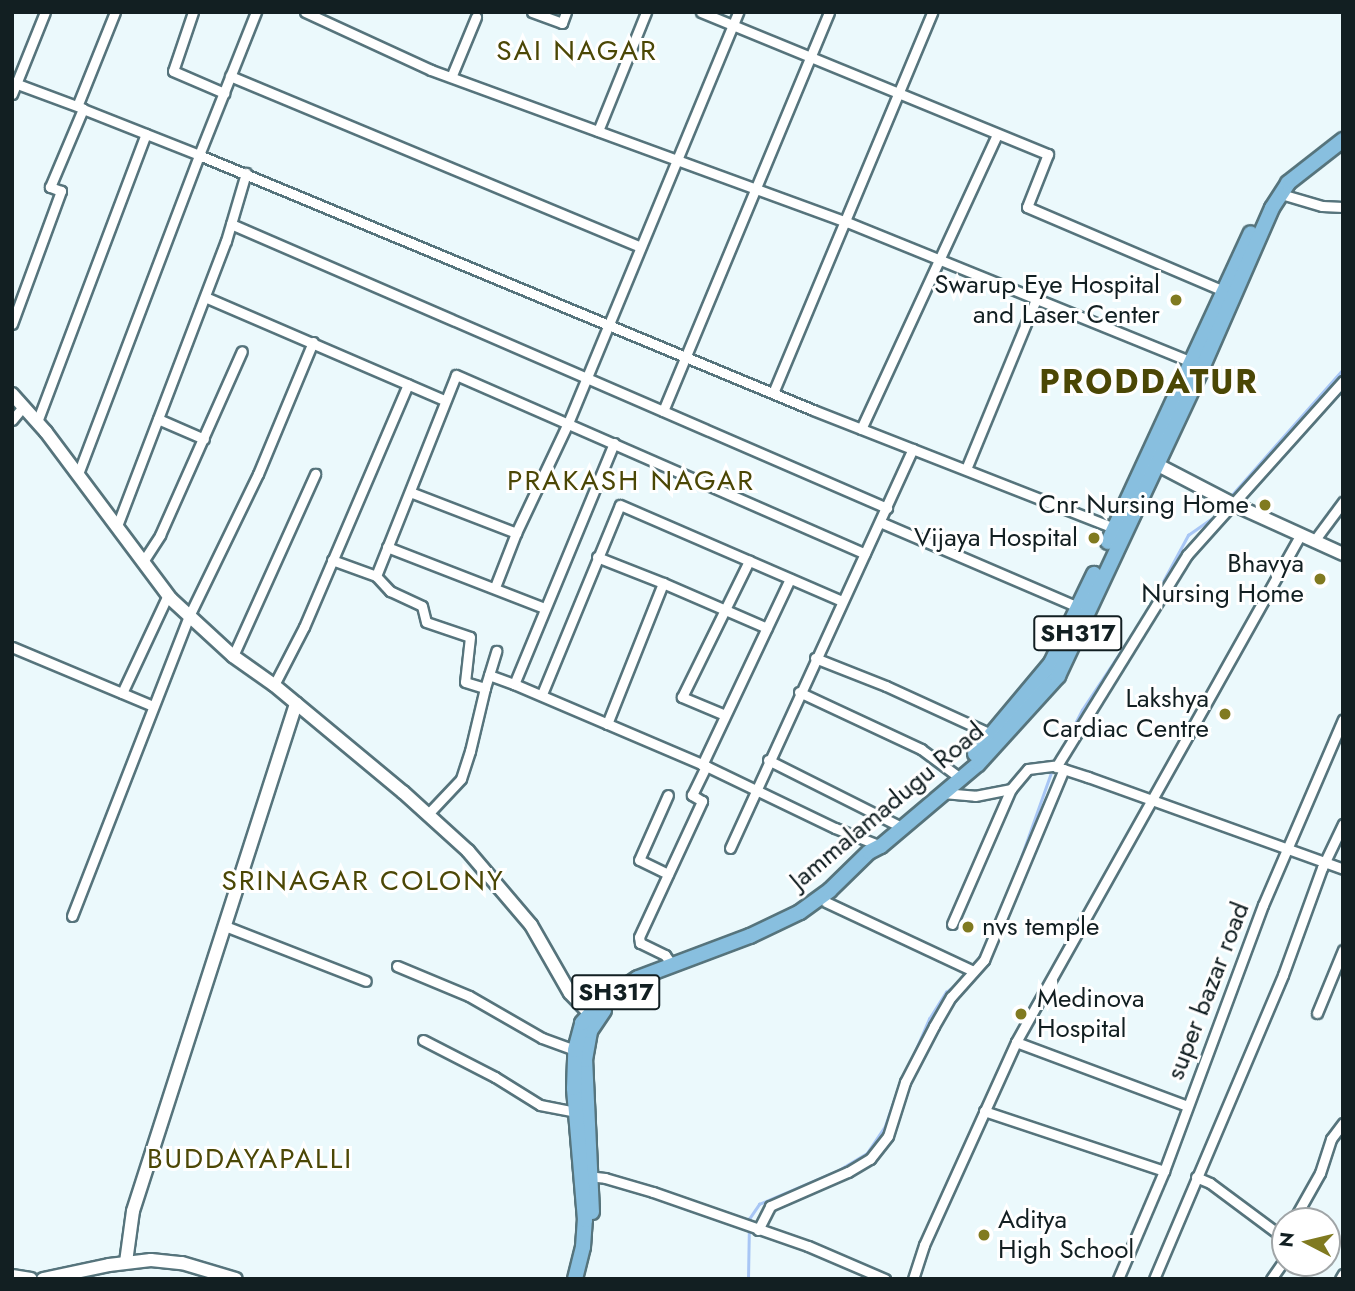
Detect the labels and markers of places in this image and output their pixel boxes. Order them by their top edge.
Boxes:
place label: Swarup Eye Hospital and Laser Center [934,269,1160,330]
marker: Swarup Eye Hospital and Laser Center [1166,290,1186,310]
place label: Cnr Nursing Home [1038,489,1249,521]
marker: Cnr Nursing Home [1255,495,1275,515]
place label: Vijaya Hospital [914,522,1078,554]
marker: Vijaya Hospital [1084,528,1104,548]
place label: Bhavya Nursing Home [1141,548,1304,610]
marker: Bhavya Nursing Home [1310,569,1330,589]
place label: Lakshya Cardiac Centre [1042,683,1209,744]
marker: Lakshya Cardiac Centre [1215,704,1235,724]
place label: nvs temple [982,911,1099,943]
marker: nvs temple [960,919,976,935]
place label: Medinova Hospital [1037,983,1144,1044]
marker: Medinova Hospital [1011,1004,1031,1024]
place label: Aditya High School [998,1204,1134,1266]
marker: Aditya High School [976,1227,992,1243]

